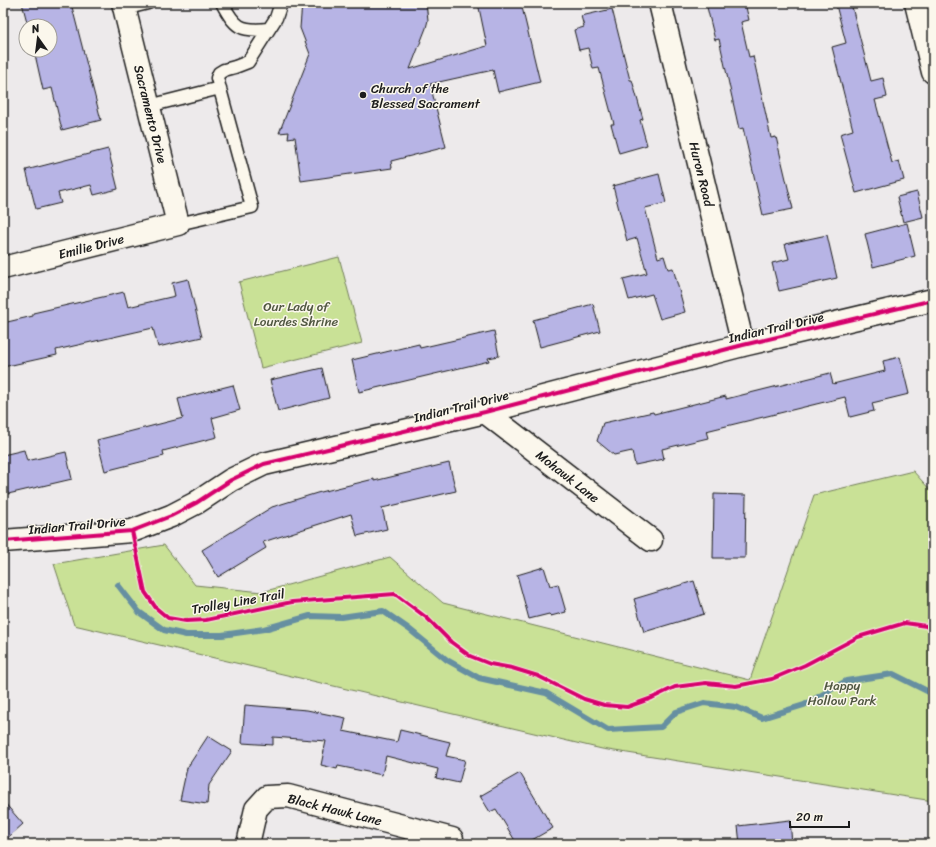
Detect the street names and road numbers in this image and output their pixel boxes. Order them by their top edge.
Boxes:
street label: Sacramento Drive [127,62,174,166]
street label: Huron Road [682,139,721,210]
street label: Emilie Drive [56,227,127,266]
street label: Indian Trail Drive [725,305,826,350]
street label: Indian Trail Drive [410,384,511,430]
street label: Mohawk Lane [531,444,605,509]
street label: Indian Trail Drive [27,510,126,541]
street label: Trolley Line Trail [190,582,287,621]
street label: Black Hawk Lane [285,787,385,832]

